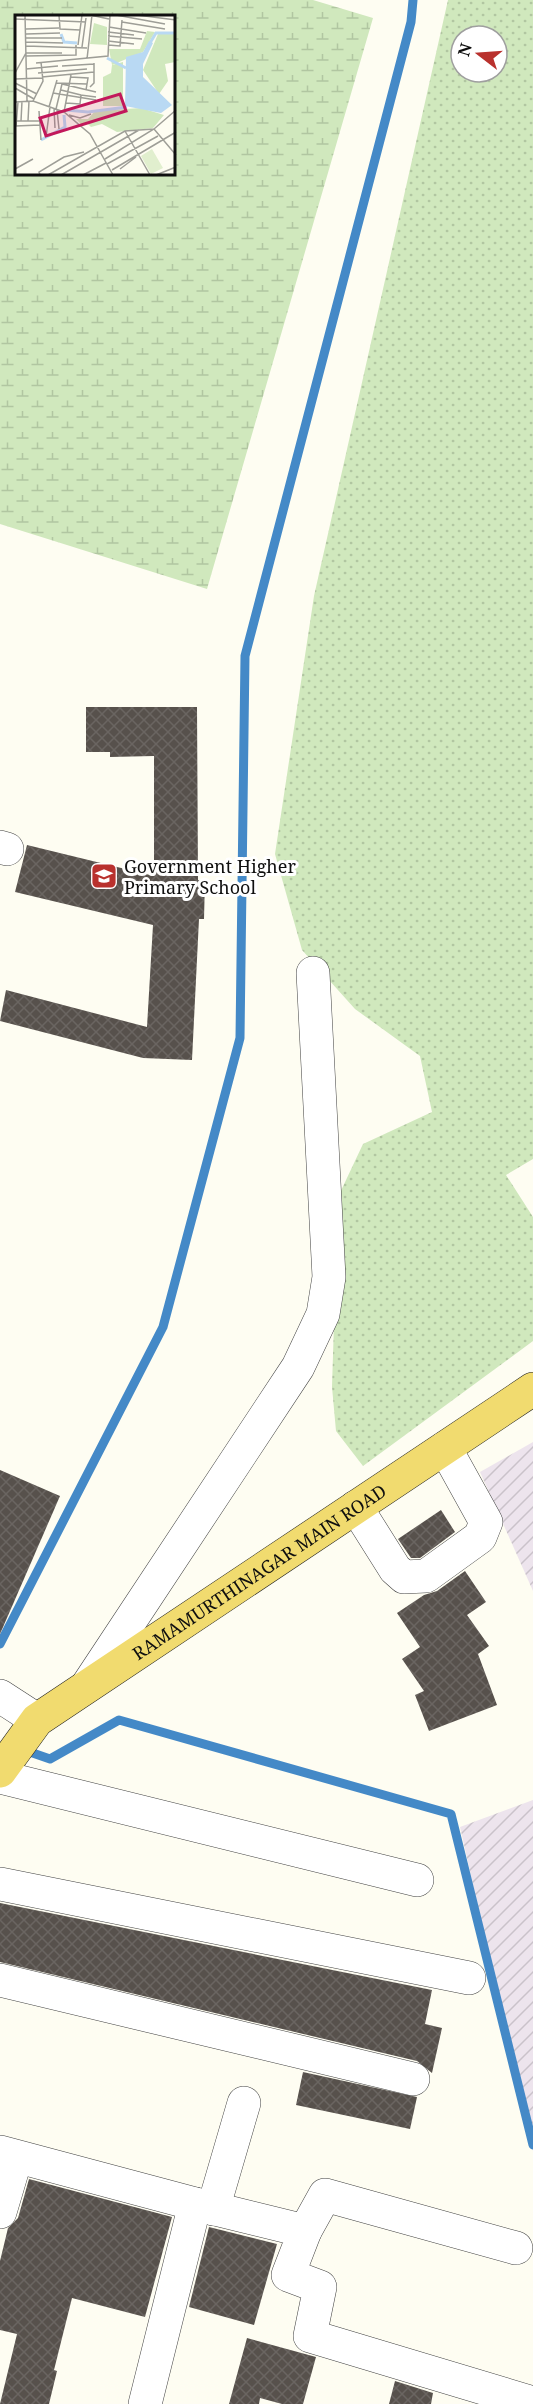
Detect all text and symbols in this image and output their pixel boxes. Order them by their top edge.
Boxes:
inset map [15,15,176,176]
north arrow [449,24,509,84]
text: N [452,40,477,59]
place label: Government Higher Primary School [124,854,296,899]
school or university icon: Government Higher Primary School [89,861,119,891]
street label: RAMAMURTHINAGAR MAIN ROAD [128,1478,391,1665]

